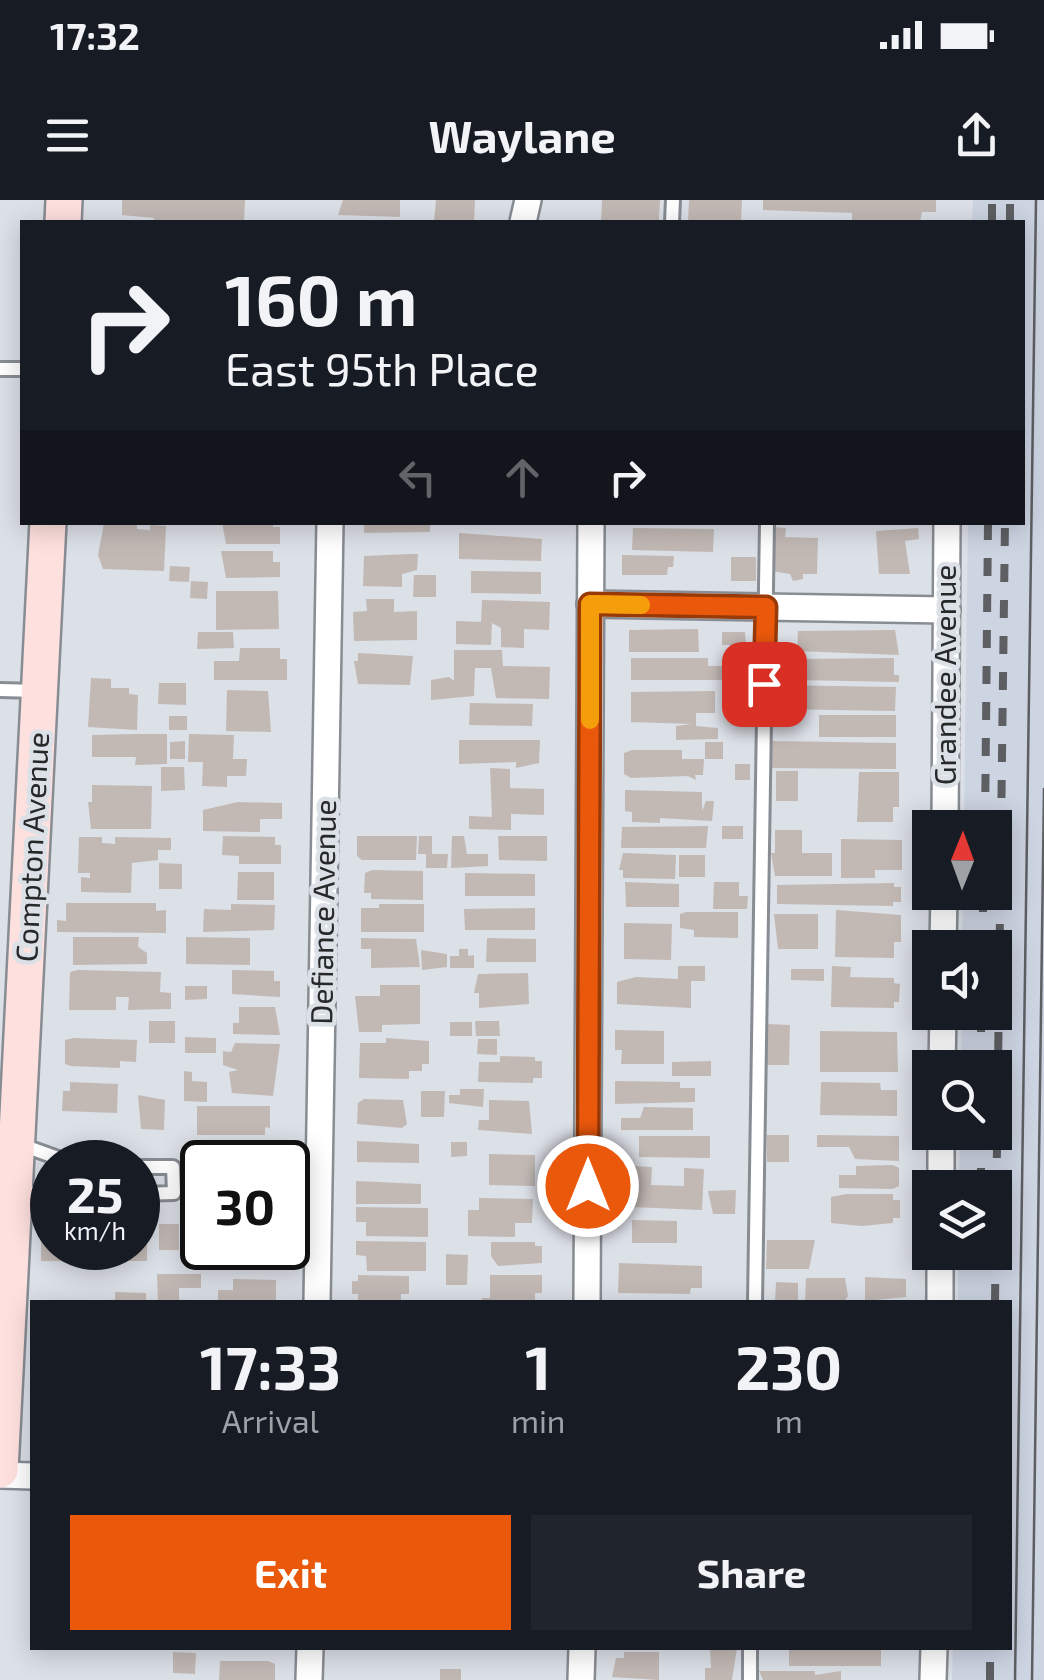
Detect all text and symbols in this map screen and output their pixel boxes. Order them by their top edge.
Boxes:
text: 17:32 [50,12,140,58]
icon: menu [40,108,95,163]
text: Waylane [428,108,616,162]
icon: share [949,108,1004,163]
text: 160 m [225,256,418,340]
icon: right [60,260,190,390]
text: East 95th Place [225,341,539,395]
icon: left [390,450,445,505]
icon: ahead [495,450,550,505]
icon: right [600,450,655,505]
street label: Grandee Avenue [926,565,962,785]
pin [722,642,807,727]
icon: arrive [737,657,792,712]
street label: Compton Avenue [7,731,55,963]
street label: Defiance Avenue [302,799,342,1025]
north arrow [912,810,1012,910]
map controls [912,810,1012,1270]
button: sound [912,930,1012,1030]
button: search [912,1050,1012,1150]
position arrow [536,1134,640,1238]
speed limit sign: 30 [180,1140,310,1270]
text: 25 [67,1163,123,1223]
button: layers [912,1170,1012,1270]
text: km/h [64,1215,126,1245]
text: 17:33 [200,1330,341,1402]
text: 1 [525,1330,551,1402]
text: 230 [735,1330,842,1402]
text: Arrival [222,1401,319,1439]
text: min [511,1401,565,1439]
text: m [775,1401,803,1439]
button: Exit [70,1515,511,1630]
button: Share [531,1515,972,1630]

